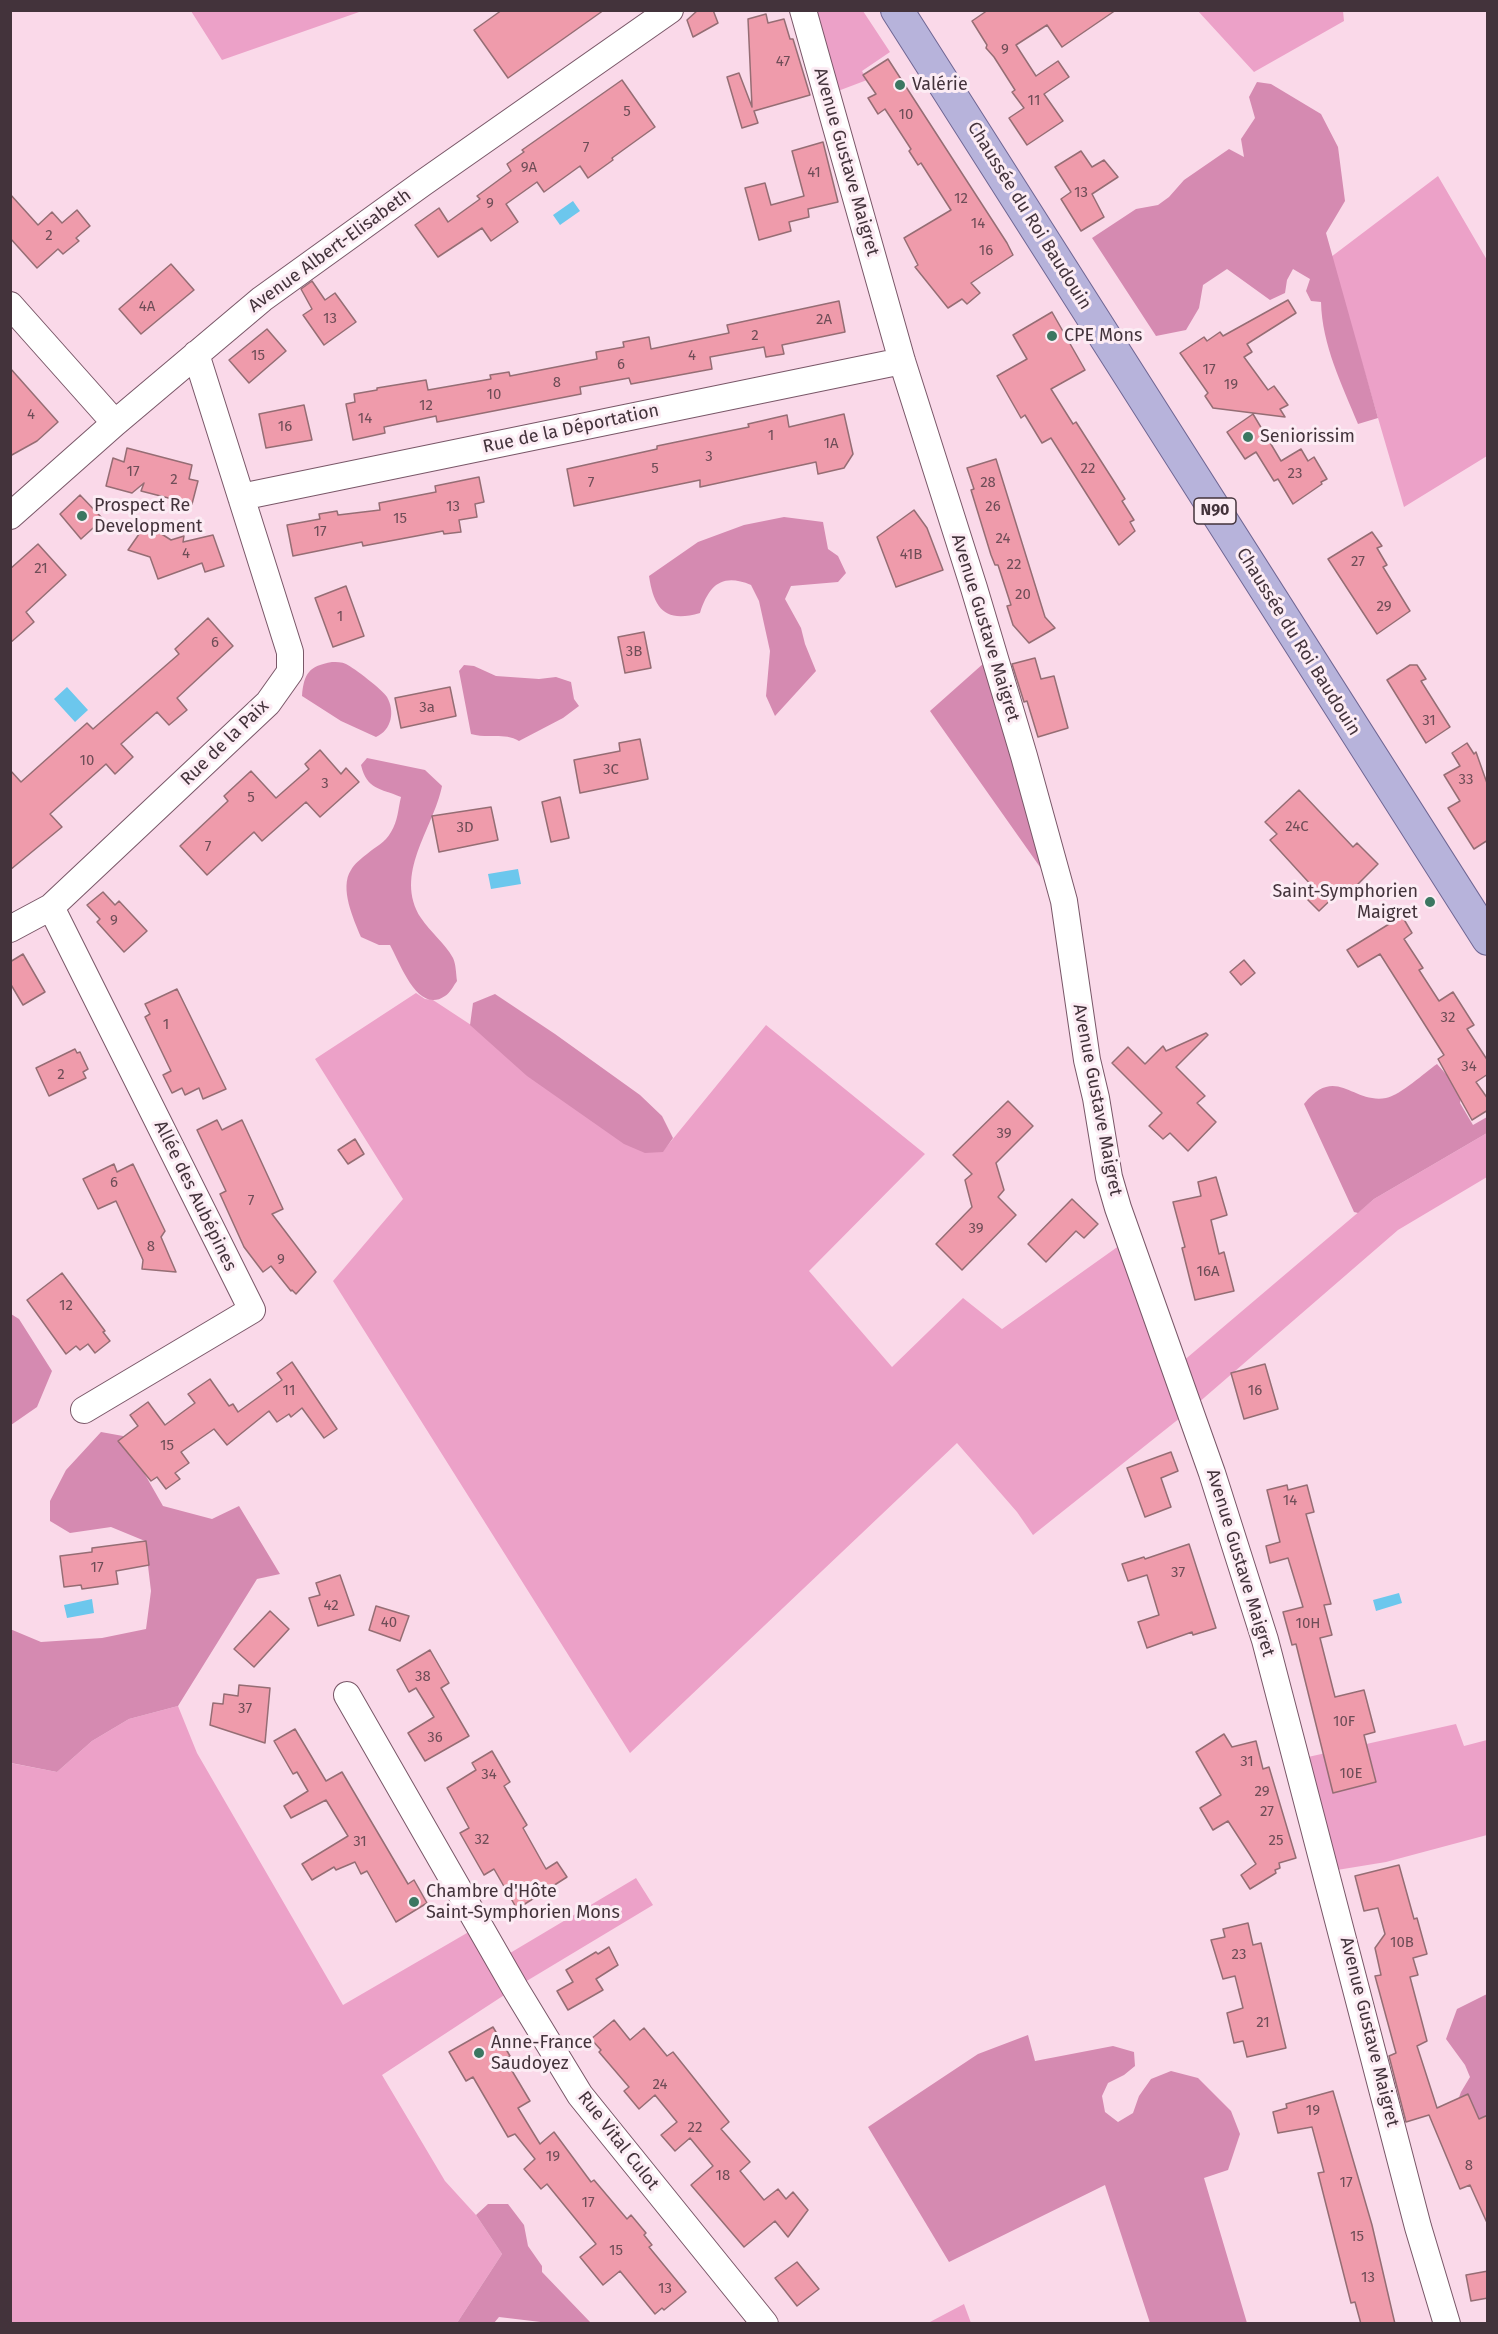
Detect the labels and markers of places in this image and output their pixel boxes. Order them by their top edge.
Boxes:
place label: Valérie [912,74,968,96]
marker: Valérie [893,78,907,92]
place label: CPE Mons [1064,325,1142,347]
marker: CPE Mons [1045,329,1059,343]
place label: Seniorissim [1260,426,1355,448]
marker: Seniorissim [1241,430,1255,444]
place label: Prospect Re Development [94,495,203,538]
marker: Prospect Re Development [75,509,89,523]
place label: Saint-Symphorien Maigret [1272,881,1418,924]
marker: Saint-Symphorien Maigret [1423,895,1437,909]
place label: Chambre d'Hôte Saint-Symphorien Mons [426,1881,620,1924]
marker: Chambre d'Hôte Saint-Symphorien Mons [407,1895,421,1909]
place label: Anne-France Saudoyez [491,2032,592,2074]
marker: Anne-France Saudoyez [472,2046,486,2060]

